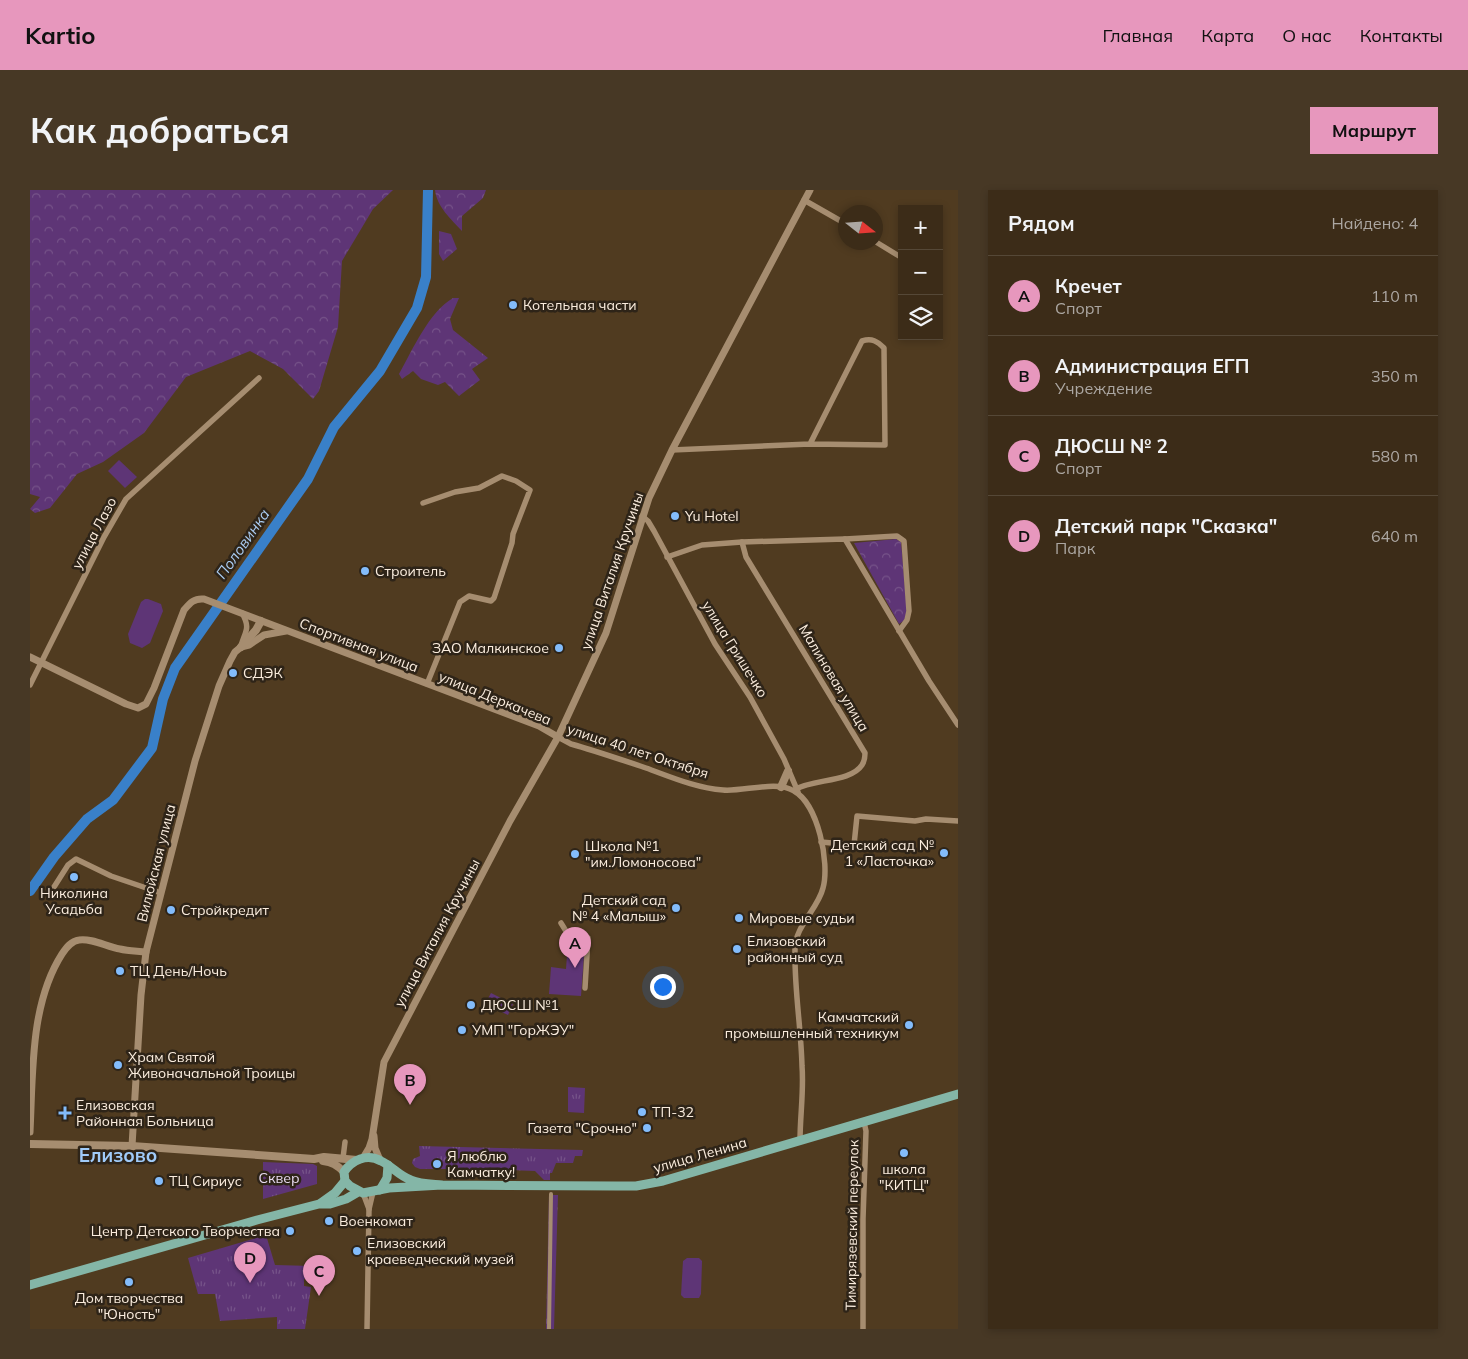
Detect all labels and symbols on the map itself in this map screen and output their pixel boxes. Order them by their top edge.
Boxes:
north arrow [838,205,883,250]
place label: Котельная части [523,296,637,314]
marker: Котельная части [507,299,519,311]
street label: улица Виталия Кручины [577,490,647,652]
street label: улица Лазо [68,494,120,572]
water label: Половинка [212,505,274,582]
place label: Yu Hotel [684,507,739,525]
marker: Yu Hotel [669,510,681,522]
place label: Строитель [375,562,446,580]
marker: Строитель [359,565,371,577]
street label: улица Гришечко [698,597,772,701]
street label: Спортивная улица [297,614,421,676]
street label: Малиновая улица [795,621,873,735]
place label: ЗАО Малкинское [432,639,549,657]
marker: ЗАО Малкинское [553,642,565,654]
place label: СДЭК [243,664,283,682]
marker: СДЭК [227,667,239,679]
street label: улица Деркачева [436,667,554,729]
street label: улица 40 лет Октября [565,720,711,782]
street label: Вилюйская улица [133,802,179,924]
place label: Детский сад № 1 «Ласточка» [831,836,934,870]
place label: Школа №1 "им.Ломоносова" [585,837,701,871]
marker: Детский сад № 1 «Ласточка» [938,847,950,859]
marker: Школа №1 "им.Ломоносова" [569,848,581,860]
street label: улица Виталия Кручины [390,856,484,1010]
marker: Николина Усадьба [68,871,80,883]
place label: Николина Усадьба [40,884,108,918]
place label: Детский сад № 4 «Малыш» [572,891,666,925]
place label: Стройкредит [181,901,270,919]
marker: Детский сад № 4 «Малыш» [670,902,682,914]
marker: Стройкредит [165,904,177,916]
place label: Мировые судьи [749,909,855,927]
marker: Мировые судьи [733,912,745,924]
pin: A [559,927,591,968]
place label: Елизовский районный суд [747,932,843,966]
marker: Елизовский районный суд [731,943,743,955]
place label: ТЦ День/Ночь [130,962,227,980]
marker: ТЦ День/Ночь [114,965,126,977]
your location [650,974,676,1000]
place label: ДЮСШ №1 [481,996,559,1014]
marker: ДЮСШ №1 [465,999,477,1011]
place label: Камчатский промышленный техникум [725,1008,899,1042]
marker: Камчатский промышленный техникум [903,1019,915,1031]
place label: УМП "ГорЖЭУ" [471,1021,574,1039]
marker: УМП "ГорЖЭУ" [456,1024,468,1036]
place label: Храм Святой Живоначальной Троицы [128,1048,295,1082]
marker: Храм Святой Живоначальной Троицы [112,1059,124,1071]
pin: B [394,1064,426,1105]
place label: Елизовская Районная Больница [76,1096,214,1130]
place label: ТП-32 [652,1103,694,1121]
marker: Елизовская Районная Больница [58,1106,72,1120]
marker: ТП-32 [636,1106,648,1118]
place label: Газета "Срочно" [528,1119,637,1137]
marker: Газета "Срочно" [641,1122,653,1134]
street label: улица Ленина [651,1133,749,1177]
street label: Тимирязевский переулок [842,1139,862,1310]
district label: Елизово [79,1143,157,1167]
place label: Я люблю Камчатку! [447,1147,515,1181]
marker: школа "КИТЦ" [898,1147,910,1159]
marker: Я люблю Камчатку! [431,1158,443,1170]
place label: школа "КИТЦ" [879,1160,929,1194]
park label: Сквер [258,1169,300,1187]
place label: ТЦ Сириус [169,1172,242,1190]
marker: ТЦ Сириус [153,1175,165,1187]
place label: Военкомат [339,1212,413,1230]
marker: Военкомат [323,1215,335,1227]
place label: Центр Детского Творчества [91,1222,280,1240]
marker: Центр Детского Творчества [284,1225,296,1237]
place label: Елизовский краеведческий музей [367,1234,514,1268]
pin: D [234,1242,266,1283]
marker: Елизовский краеведческий музей [351,1245,363,1257]
pin: C [303,1255,335,1296]
marker: Дом творчества "Юность" [123,1276,135,1288]
place label: Дом творчества "Юность" [75,1289,183,1323]

